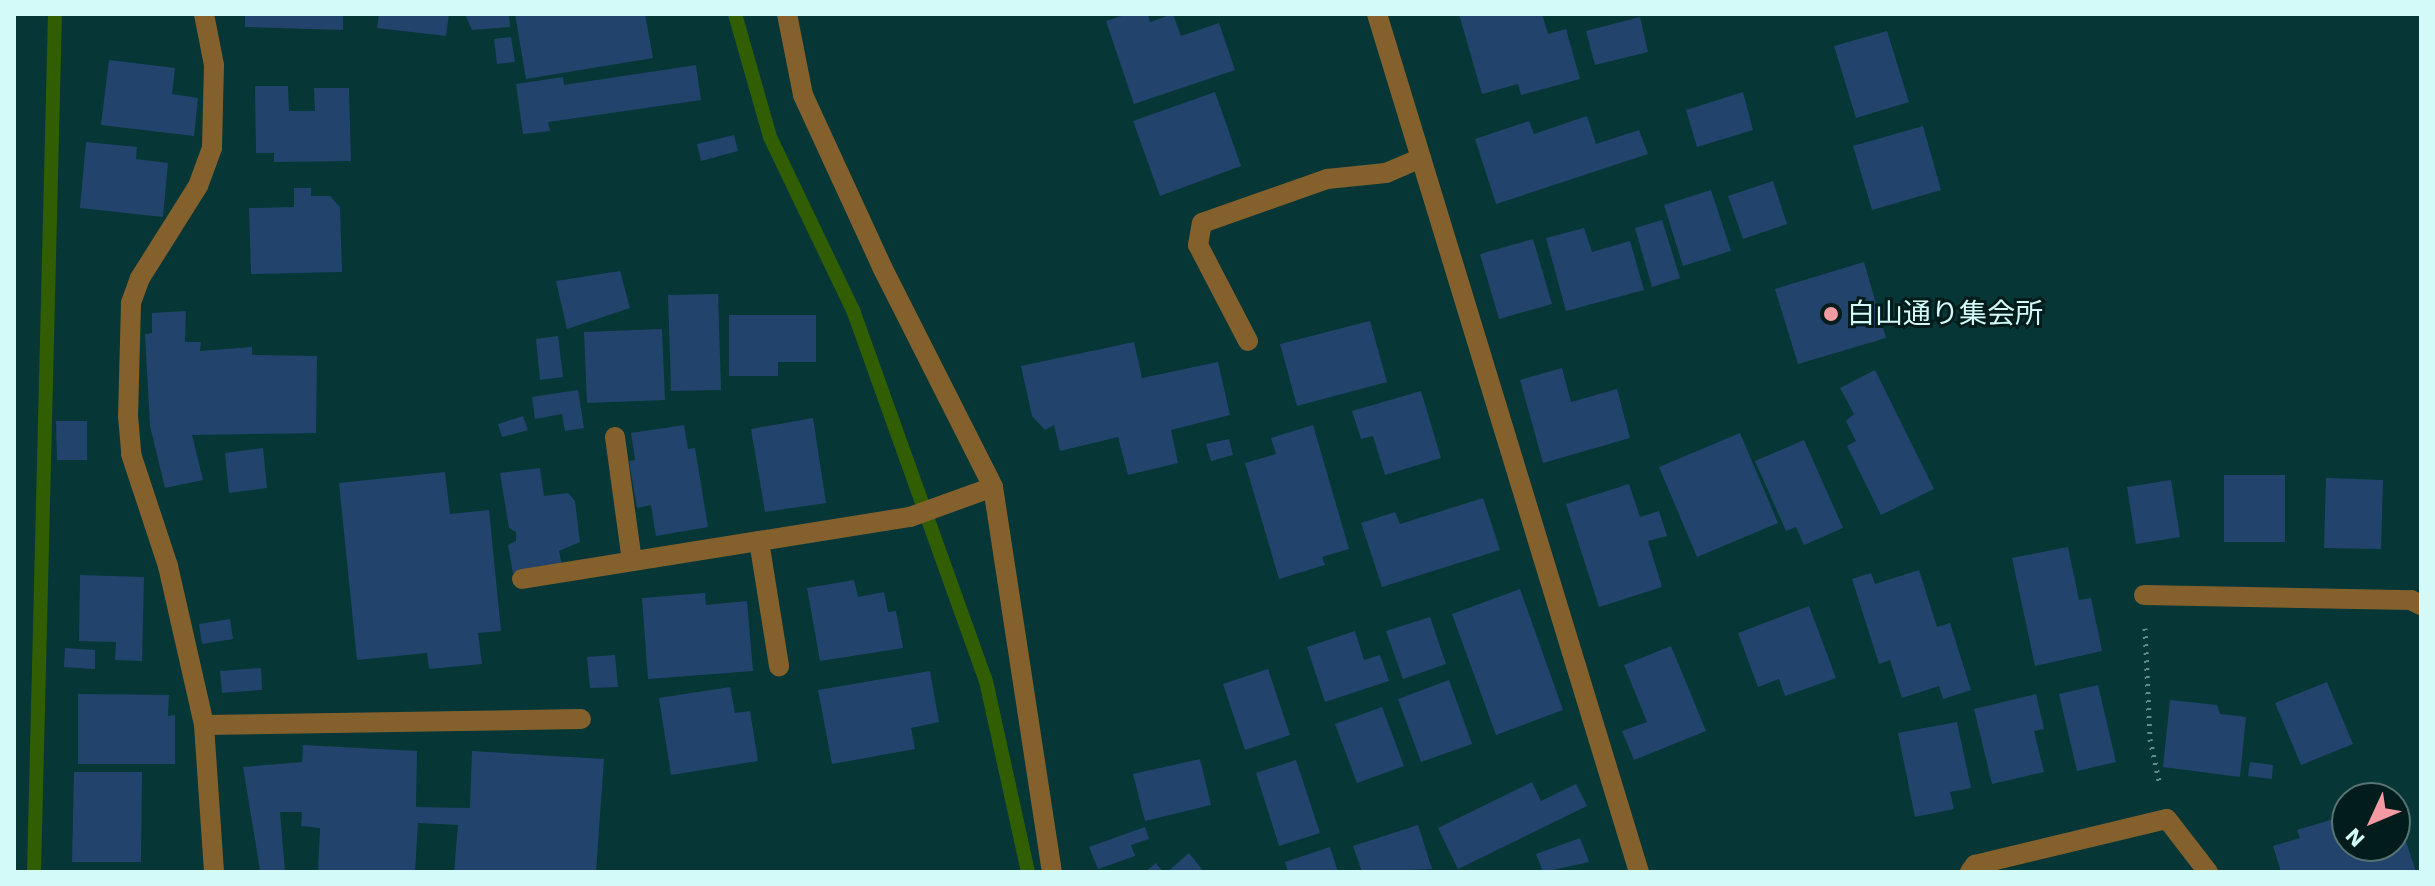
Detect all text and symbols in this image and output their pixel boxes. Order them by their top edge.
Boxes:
place label: 白山通り集会所 [1847,297,2043,331]
marker: 白山通り集会所 [1822,305,1840,323]
north arrow [2331,782,2411,862]
text: N [2340,823,2369,852]

